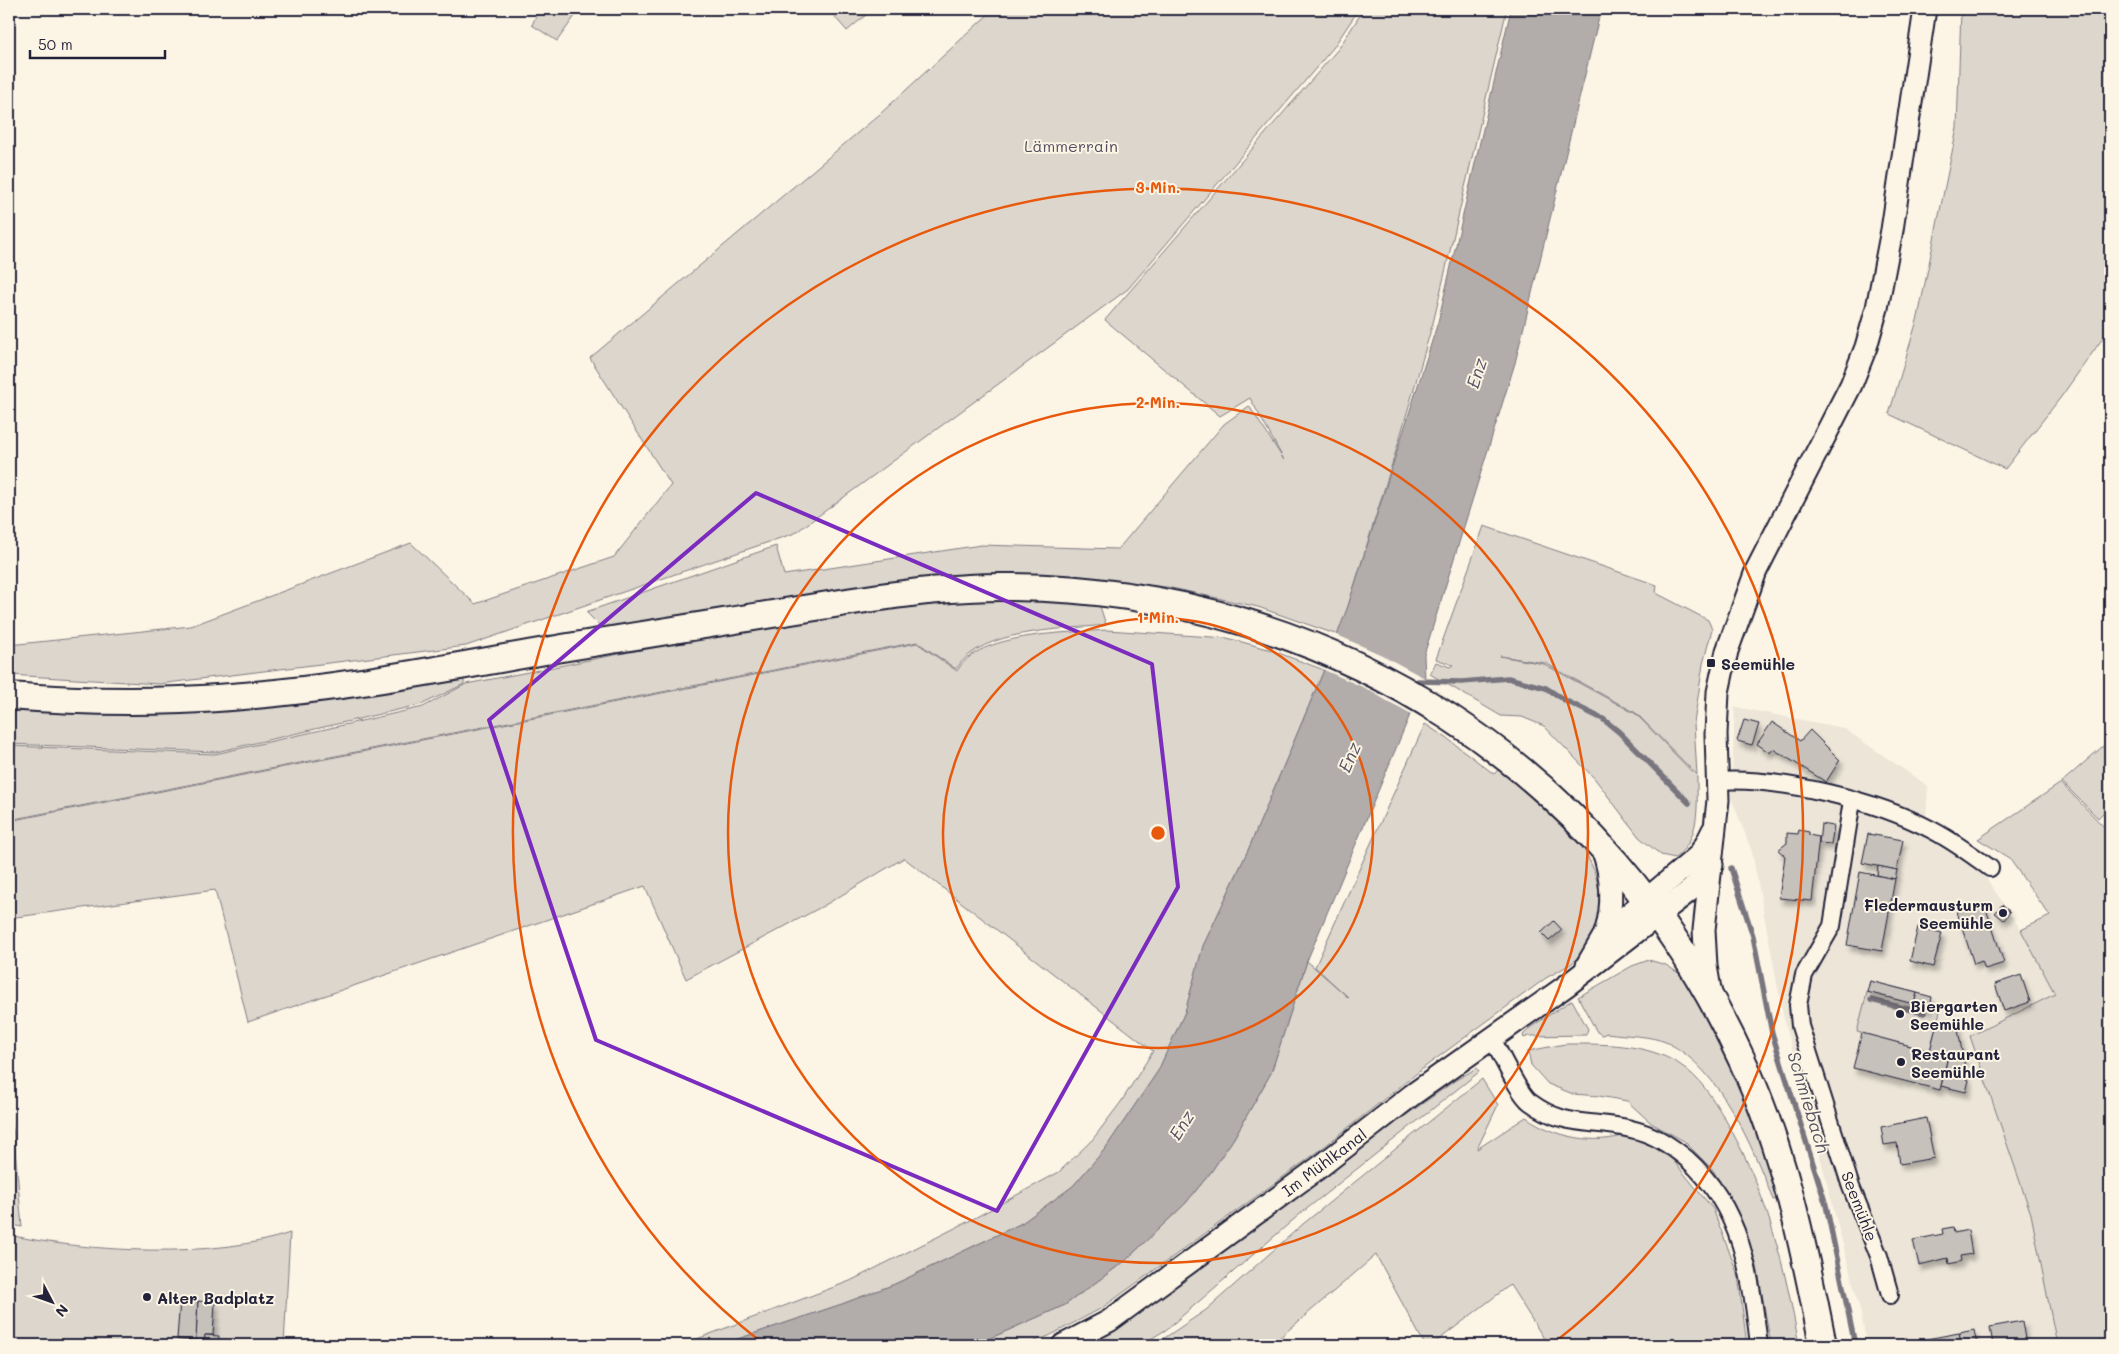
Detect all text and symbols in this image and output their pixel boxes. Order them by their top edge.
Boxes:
scale bar [30,28,165,60]
text: 50 m [38,34,73,54]
park label: Lämmerrain [1024,135,1118,156]
text: 3 Min. [1136,177,1180,197]
water label: Enz [1460,354,1492,391]
text: 2 Min. [1136,392,1180,412]
text: 1 Min. [1137,607,1179,627]
place label: Seemühle [1721,653,1795,674]
marker: Seemühle [1705,657,1717,669]
water label: Enz [1332,737,1366,776]
centre of rings [1149,824,1167,842]
place label: Fledermausturm Seemühle [1864,894,1993,933]
marker: Fledermausturm Seemühle [1997,907,2009,919]
place label: Biergarten Seemühle [1910,995,1998,1034]
marker: Biergarten Seemühle [1894,1008,1906,1020]
place label: Restaurant Seemühle [1911,1043,2000,1082]
water label: Schmiebach [1782,1048,1836,1156]
marker: Restaurant Seemühle [1895,1056,1907,1068]
water label: Enz [1163,1105,1200,1144]
street label: Im Mühlkanal [1277,1123,1371,1201]
street label: Seemühle [1837,1168,1883,1244]
north arrow [28,1276,78,1326]
place label: Alter Badplatz [157,1287,274,1308]
marker: Alter Badplatz [141,1291,153,1303]
text: N [52,1301,73,1321]

